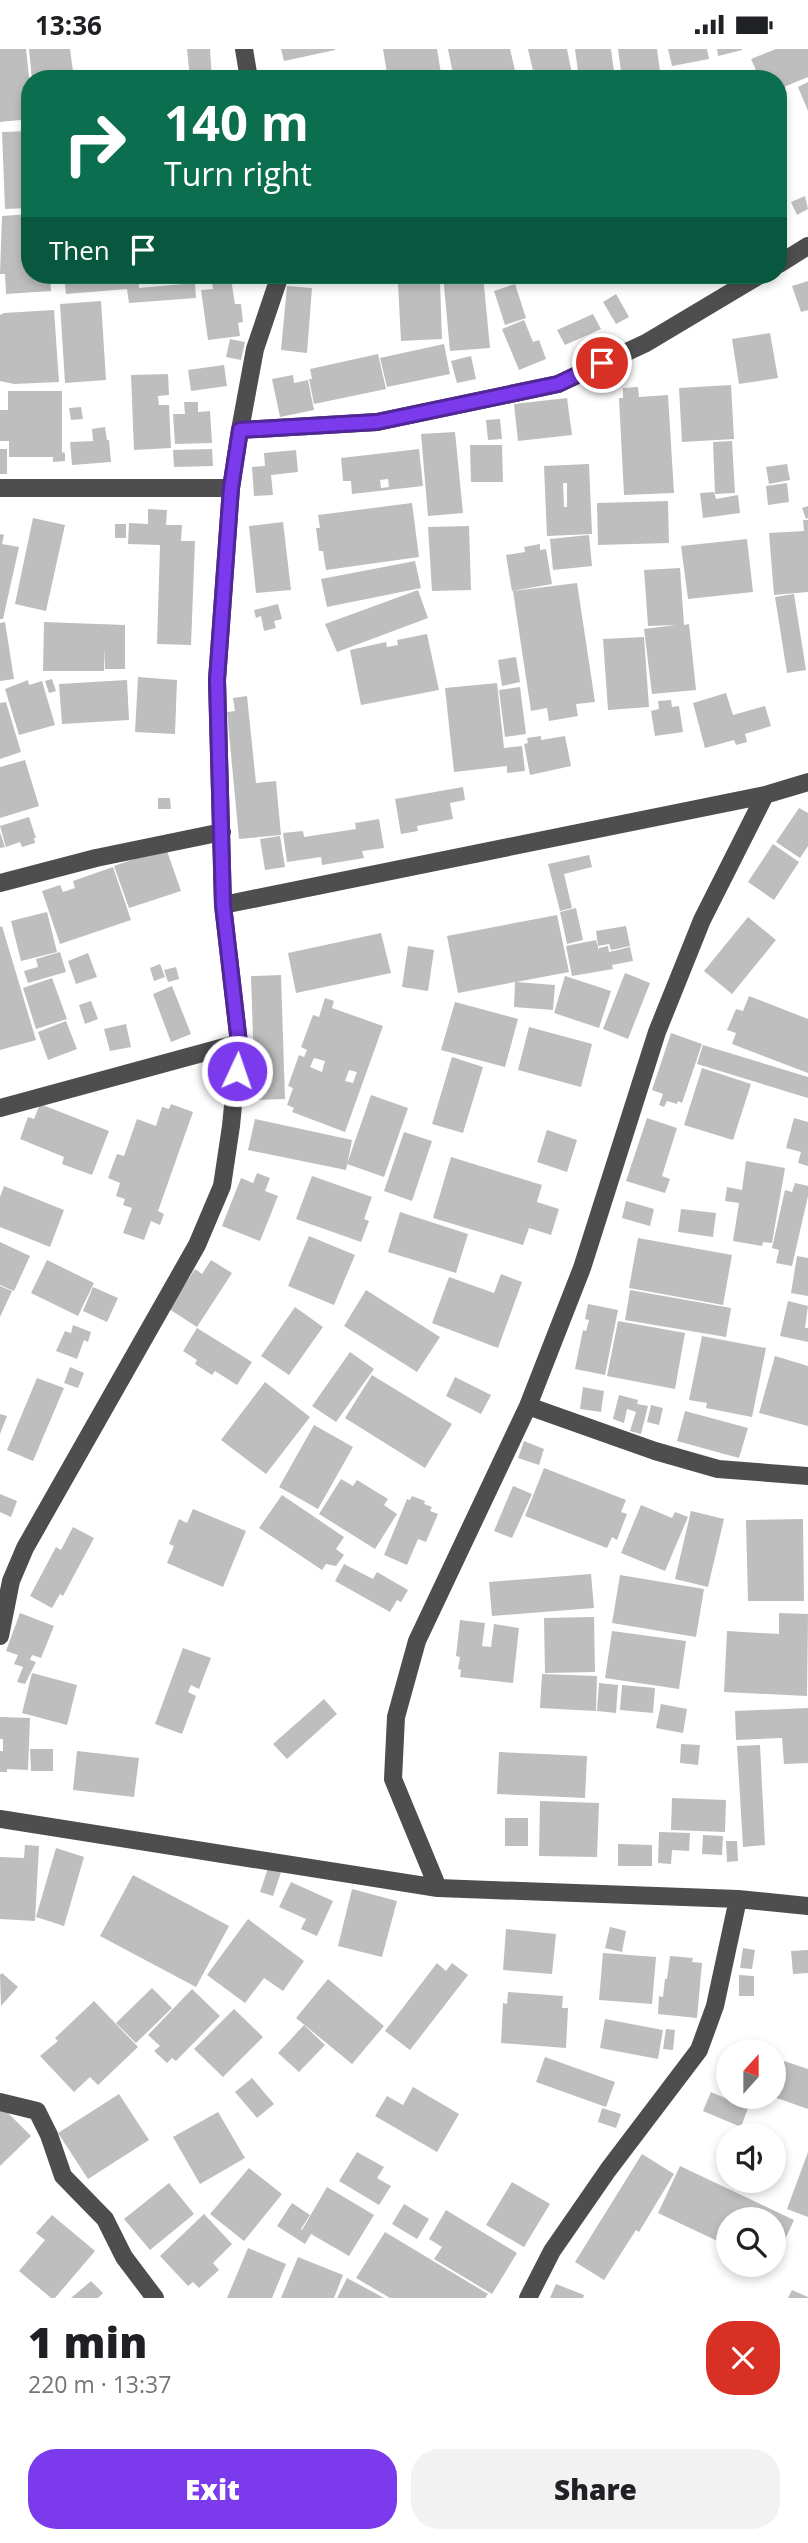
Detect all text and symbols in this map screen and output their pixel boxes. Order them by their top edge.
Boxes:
text: 13:36 [35,7,102,43]
text: 140 m [164,89,309,155]
icon: right [49,98,140,189]
text: Turn right [164,152,312,195]
icon: arrive [124,231,162,269]
text: Then [49,232,110,268]
pin [572,333,632,393]
icon: arrive [583,344,621,382]
position arrow [200,1034,274,1108]
north arrow [716,2039,786,2109]
map controls [716,2039,786,2277]
button: sound [716,2123,786,2193]
button: search [716,2207,786,2277]
text: 1 min [28,2313,147,2370]
button: close [706,2321,780,2395]
text: 220 m · 13:37 [28,2368,171,2400]
button: Exit [28,2449,397,2529]
button: Share [411,2449,780,2529]

